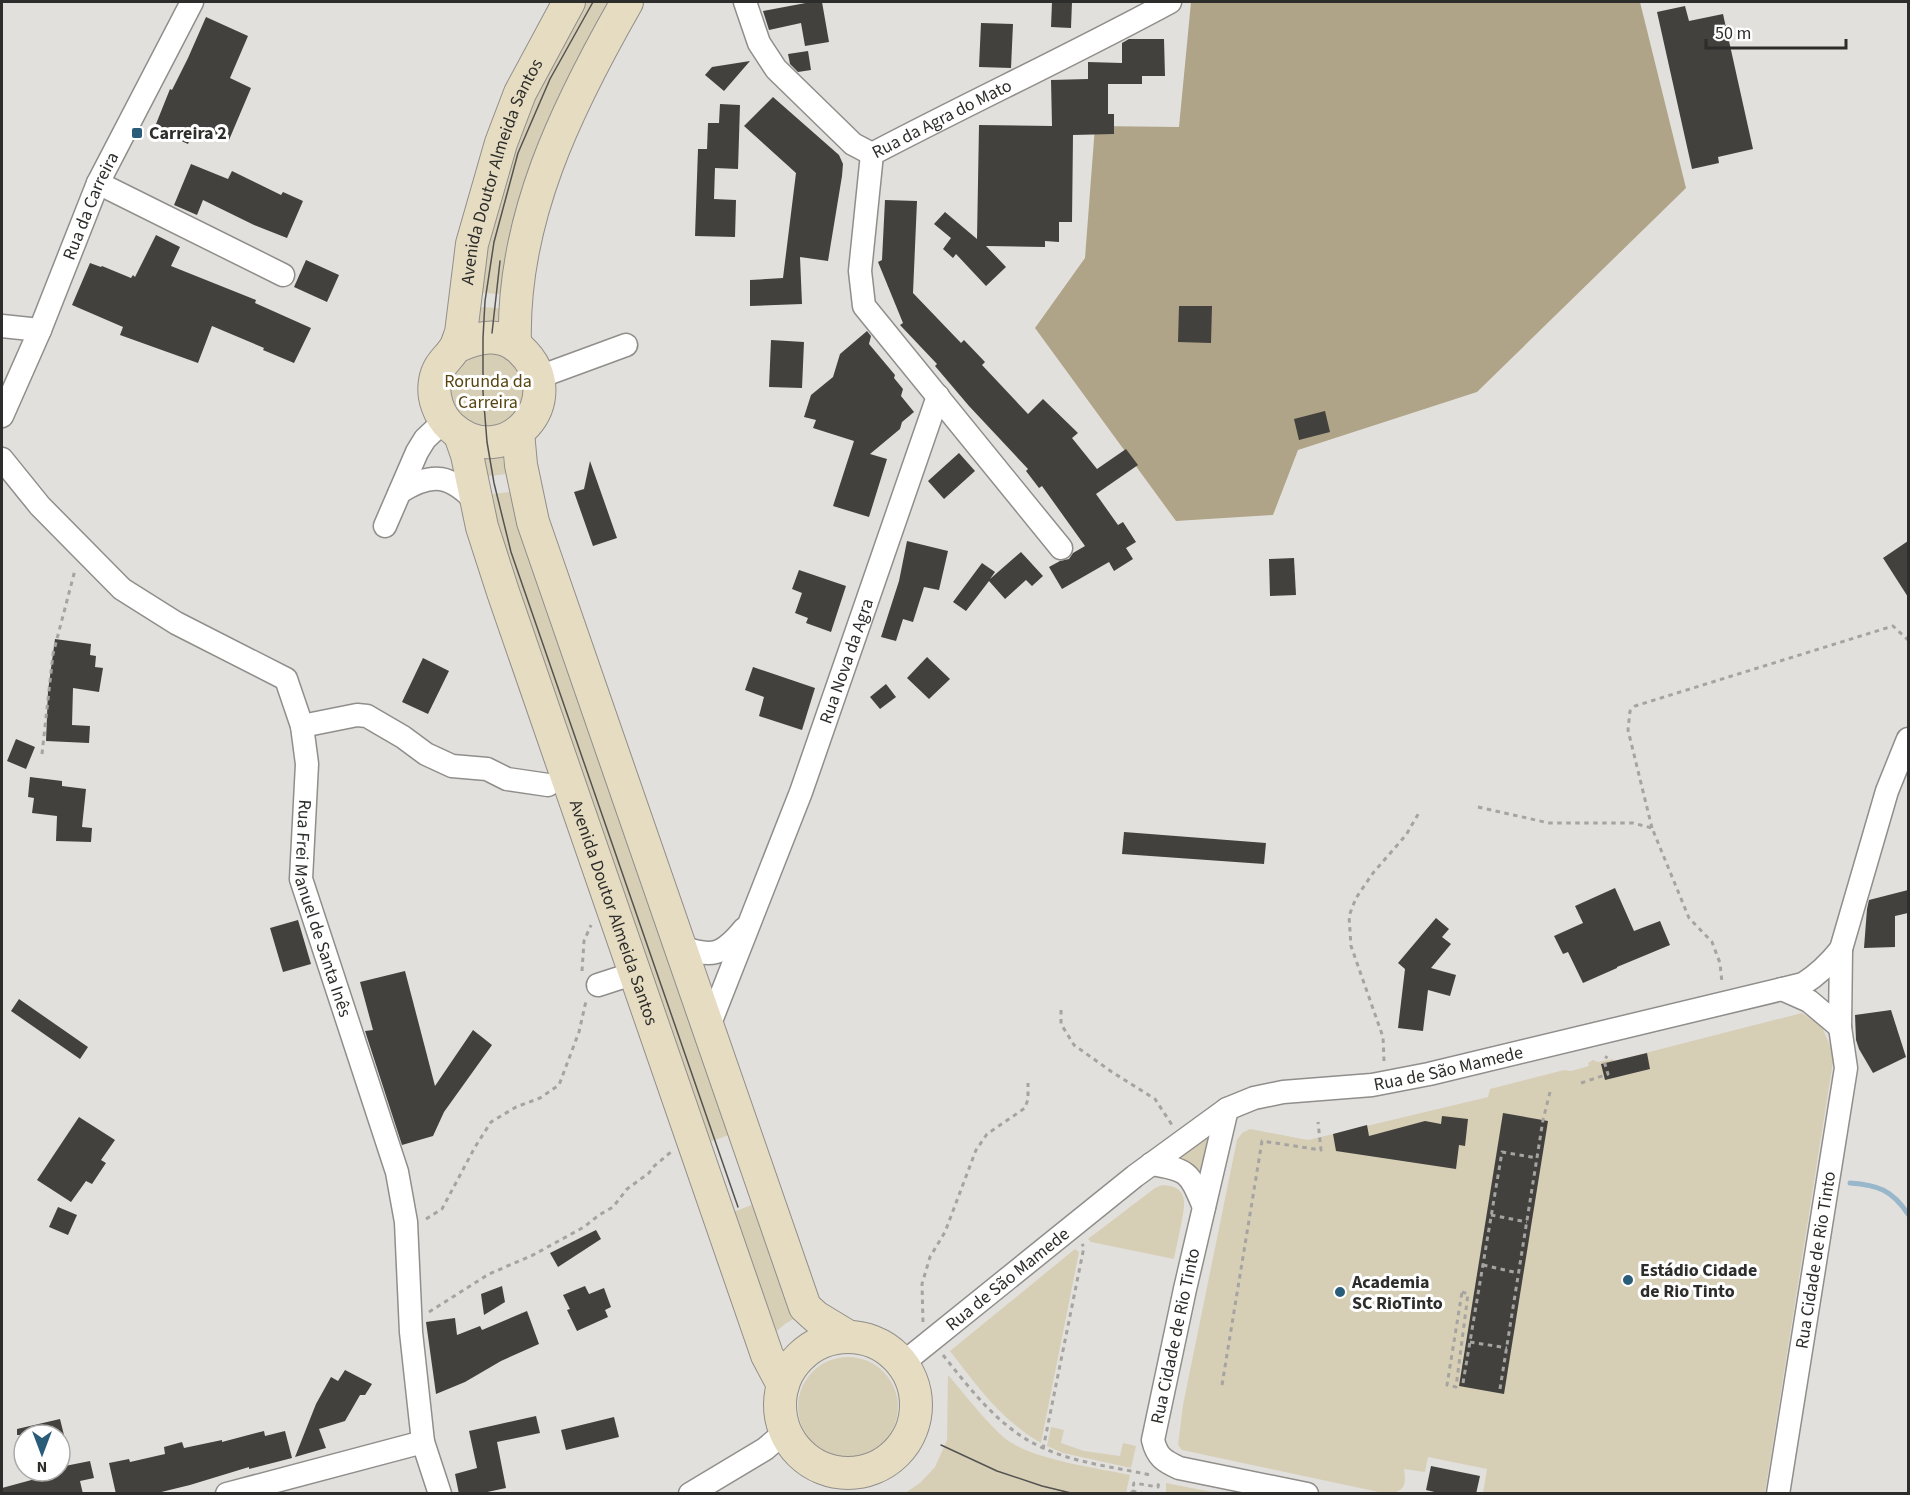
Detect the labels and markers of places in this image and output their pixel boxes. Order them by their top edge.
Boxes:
place label: Carreira 2 [149,121,227,146]
marker: Carreira 2 [130,126,144,140]
place label: Estádio Cidade de Rio Tinto [1640,1258,1757,1304]
place label: Academia SC RioTinto [1351,1270,1443,1316]
marker: Estádio Cidade de Rio Tinto [1621,1273,1635,1287]
marker: Academia SC RioTinto [1333,1285,1347,1299]

